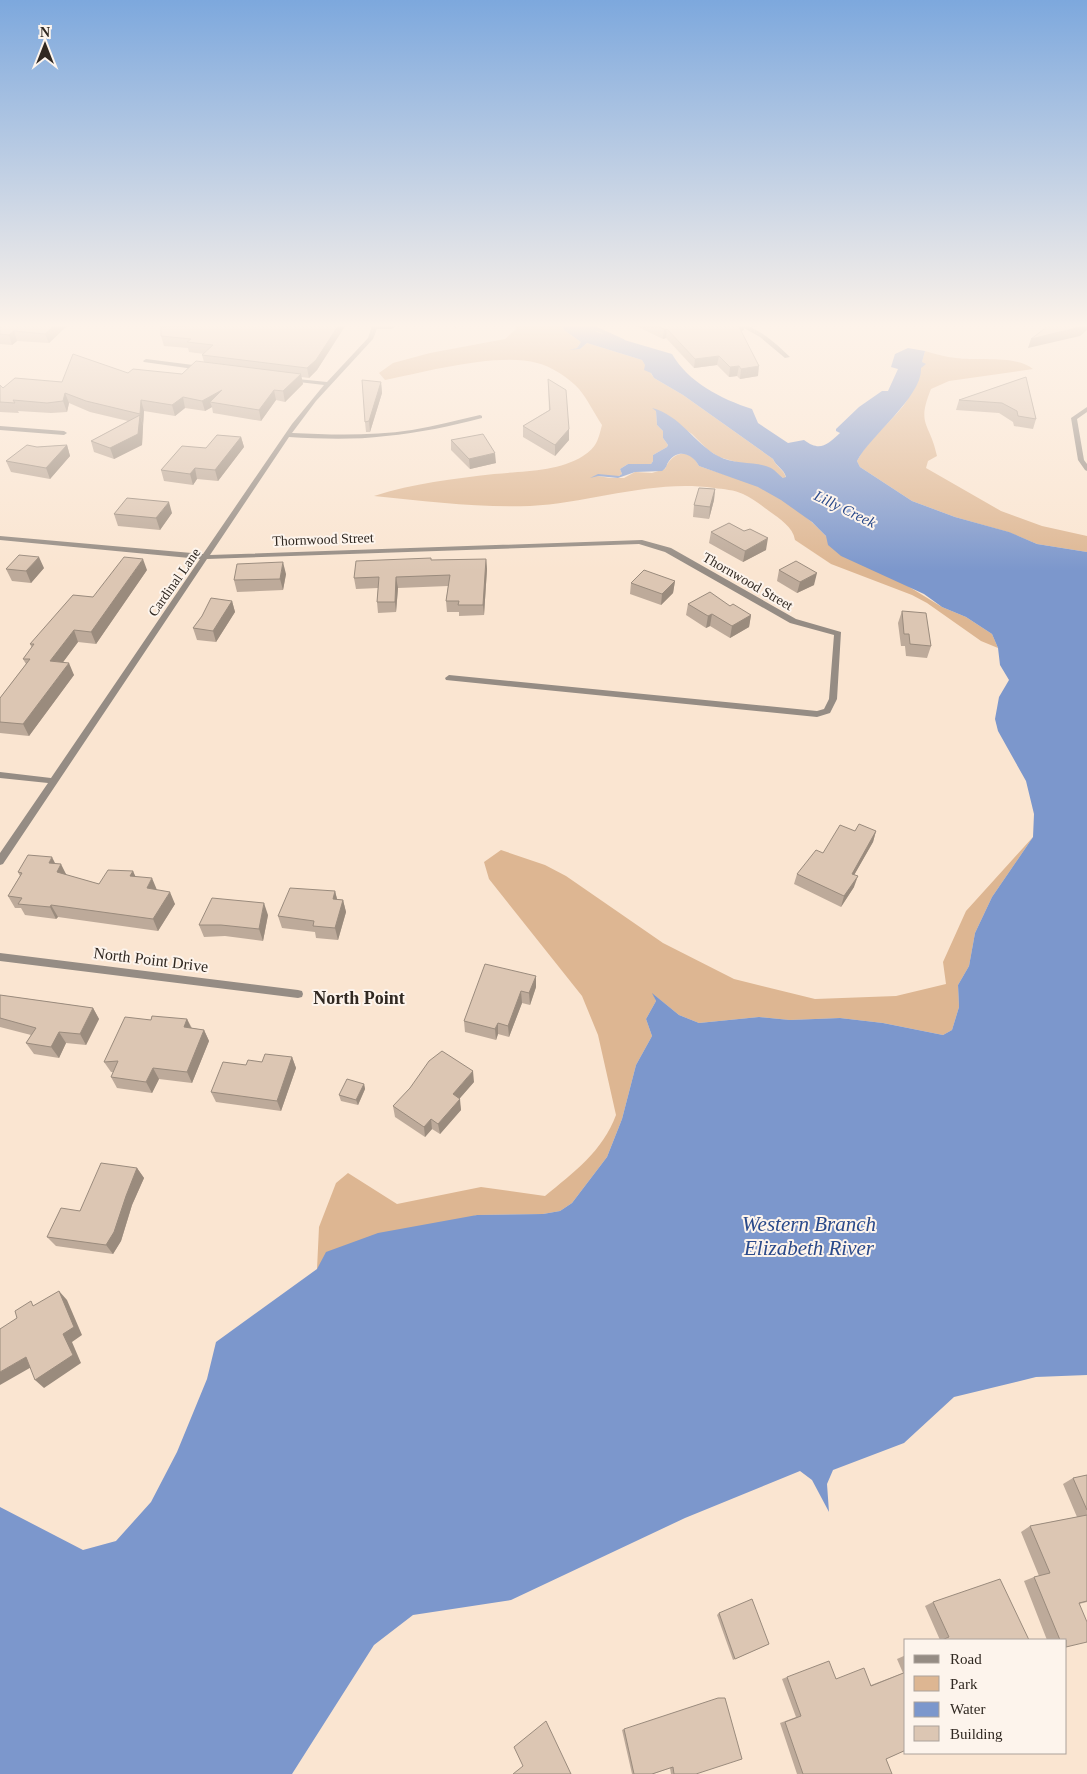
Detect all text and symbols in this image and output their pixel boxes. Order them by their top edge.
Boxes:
north arrow [20,20,70,70]
text: N [40,25,50,40]
water label: Lilly Creek [811,487,879,531]
street label: Thornwood Street [272,530,374,549]
street label: Cardinal Lane [145,545,203,619]
street label: Thornwood Street [700,550,796,613]
street label: North Point Drive [93,944,209,975]
district label: North Point [313,988,405,1008]
water label: Western Branch Elizabeth River [742,1212,876,1260]
legend [904,1639,1067,1754]
text: Road [950,1651,982,1667]
text: Park [950,1676,978,1692]
text: Water [950,1701,985,1717]
text: Building [950,1726,1003,1742]

